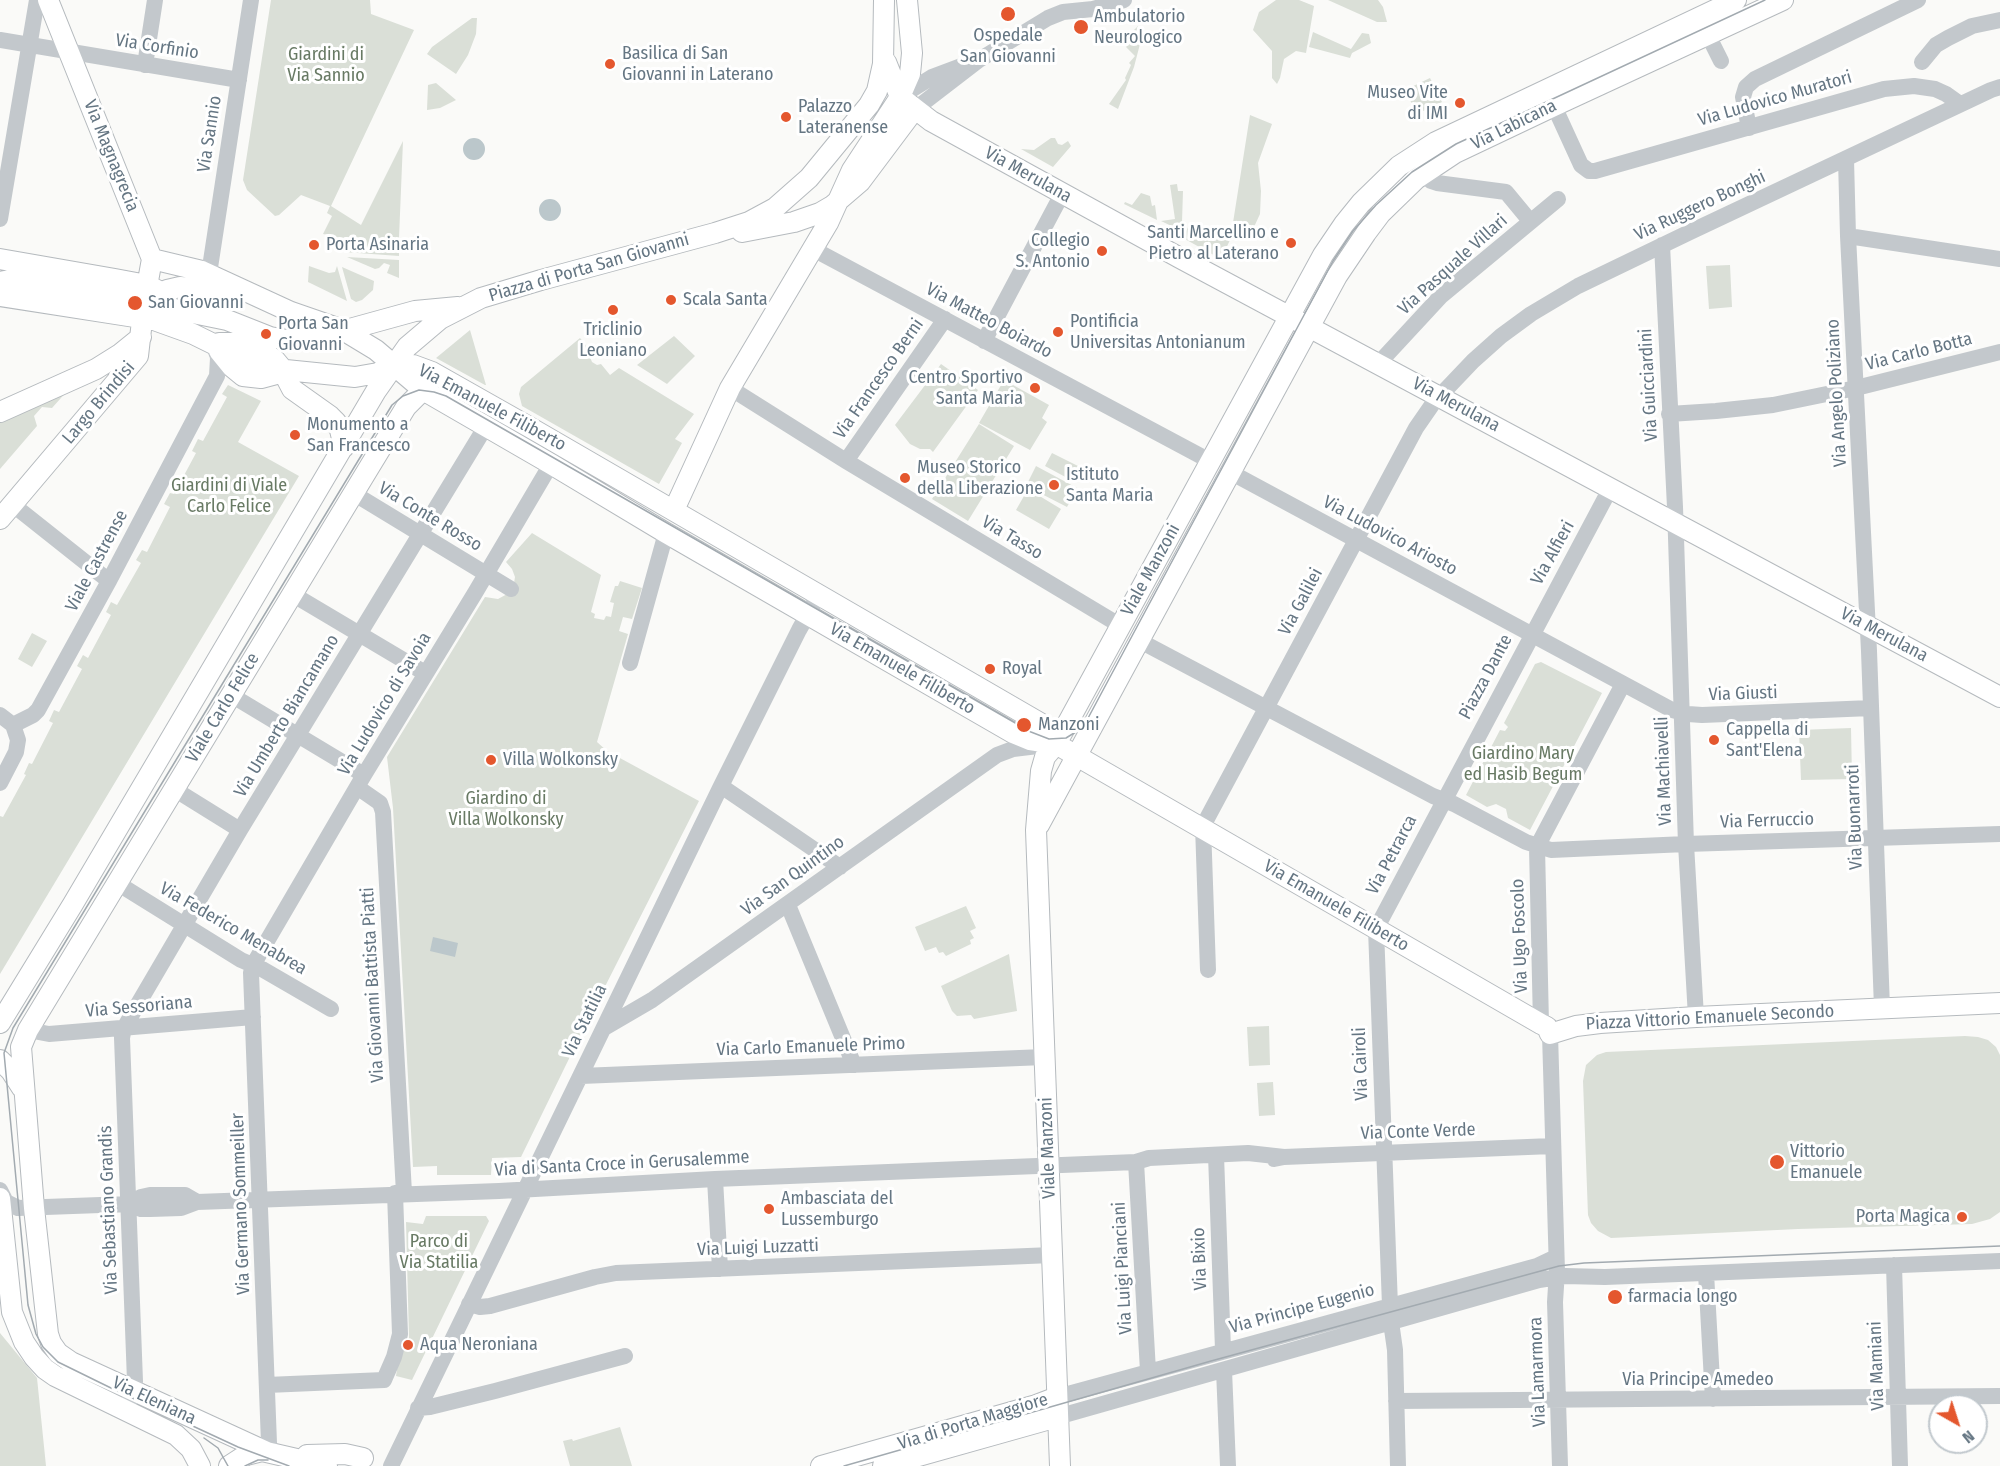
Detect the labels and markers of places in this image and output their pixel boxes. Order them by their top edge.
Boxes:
marker: Ospedale San Giovanni [999,5,1017,23]
place label: Ambulatorio Neurologico [1094,6,1185,48]
marker: Ambulatorio Neurologico [1072,18,1090,36]
place label: Ospedale San Giovanni [960,25,1056,68]
place label: Basilica di San Giovanni in Laterano [622,43,773,86]
marker: Basilica di San Giovanni in Laterano [603,57,617,71]
place label: Museo Vite di IMI [1367,82,1448,124]
place label: Palazzo Lateranense [798,96,888,138]
marker: Museo Vite di IMI [1453,96,1467,110]
marker: Palazzo Lateranense [779,110,793,124]
place label: Santi Marcellino e Pietro al Laterano [1147,222,1279,264]
place label: Collegio S. Antonio [1015,230,1090,272]
place label: Porta Asinaria [326,234,429,256]
marker: Santi Marcellino e Pietro al Laterano [1284,236,1298,250]
marker: Porta Asinaria [307,238,321,252]
marker: Collegio S. Antonio [1095,244,1109,258]
place label: Scala Santa [683,289,768,311]
place label: San Giovanni [148,292,244,314]
marker: Scala Santa [664,293,678,307]
marker: San Giovanni [126,294,144,312]
marker: Triclinio Leoniano [606,303,620,317]
place label: Pontificia Universitas Antonianum [1070,311,1246,354]
place label: Porta San Giovanni [278,313,349,356]
place label: Triclinio Leoniano [579,319,647,362]
marker: Pontificia Universitas Antonianum [1051,325,1065,339]
marker: Porta San Giovanni [259,327,273,341]
place label: Centro Sportivo Santa Maria [908,367,1023,410]
marker: Centro Sportivo Santa Maria [1028,381,1042,395]
place label: Monumento a San Francesco [307,414,411,456]
marker: Monumento a San Francesco [288,428,302,442]
place label: Museo Storico della Liberazione [917,457,1043,500]
place label: Istituto Santa Maria [1066,464,1153,506]
marker: Museo Storico della Liberazione [898,471,912,485]
marker: Istituto Santa Maria [1047,478,1061,492]
place label: Royal [1002,658,1042,680]
marker: Royal [983,662,997,676]
place label: Manzoni [1038,714,1100,736]
marker: Manzoni [1015,716,1033,734]
place label: Cappella di Sant'Elena [1726,719,1808,762]
marker: Cappella di Sant'Elena [1707,733,1721,747]
place label: Villa Wolkonsky [503,749,618,771]
marker: Villa Wolkonsky [484,753,498,767]
place label: Vittorio Emanuele [1790,1141,1862,1184]
marker: Vittorio Emanuele [1768,1153,1786,1171]
place label: Ambasciata del Lussemburgo [781,1188,893,1230]
marker: Ambasciata del Lussemburgo [762,1202,776,1216]
place label: Porta Magica [1856,1206,1950,1228]
marker: Porta Magica [1955,1210,1969,1224]
place label: farmacia longo [1628,1286,1737,1308]
marker: farmacia longo [1606,1288,1624,1306]
place label: Aqua Neroniana [420,1334,538,1356]
marker: Aqua Neroniana [401,1338,415,1352]

